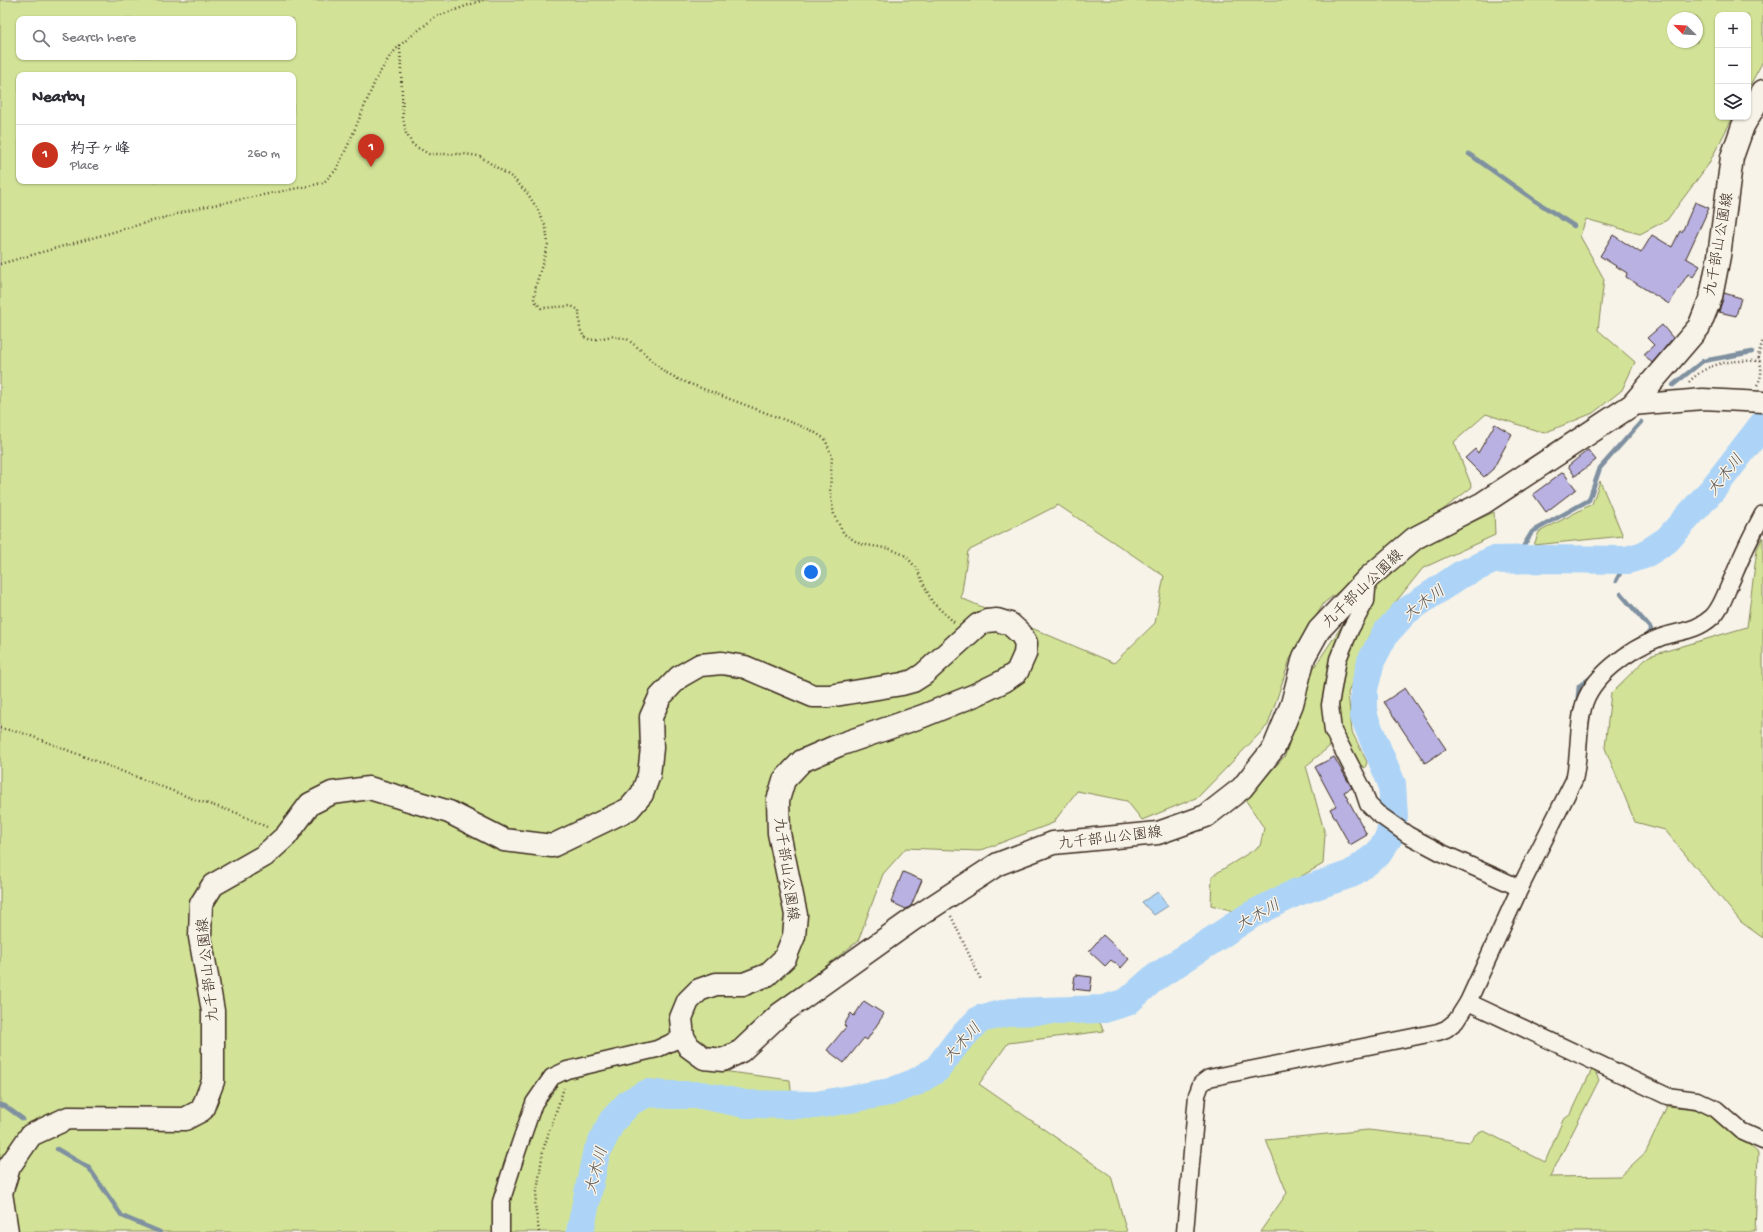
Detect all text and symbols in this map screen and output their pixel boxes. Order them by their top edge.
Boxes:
north arrow [1667,12,1703,48]
map controls [1715,12,1751,120]
button: + [1715,12,1751,48]
search box [16,16,296,60]
icon: search [30,27,52,49]
text: Search here [62,29,136,47]
button: − [1715,48,1751,84]
button: layers [1715,84,1751,120]
text: Nearby [32,88,85,108]
pin: 1 [358,134,384,167]
text: 杓子ヶ峰 [70,141,130,159]
text: 1 [42,147,48,162]
text: 260 m [247,147,280,162]
text: Place [70,159,98,174]
street label: 九千部山公園線 [1701,191,1738,298]
water label: 大木川 [1704,451,1749,501]
street label: 九千部山公園線 [1319,546,1407,632]
your location [801,562,821,582]
water label: 大木川 [1400,582,1450,627]
street label: 九千部山公園線 [769,816,802,923]
street label: 九千部山公園線 [1057,823,1163,854]
water label: 大木川 [1233,896,1284,937]
street label: 九千部山公園線 [194,917,223,1023]
water label: 大木川 [940,1019,987,1069]
water label: 大木川 [582,1145,614,1197]

